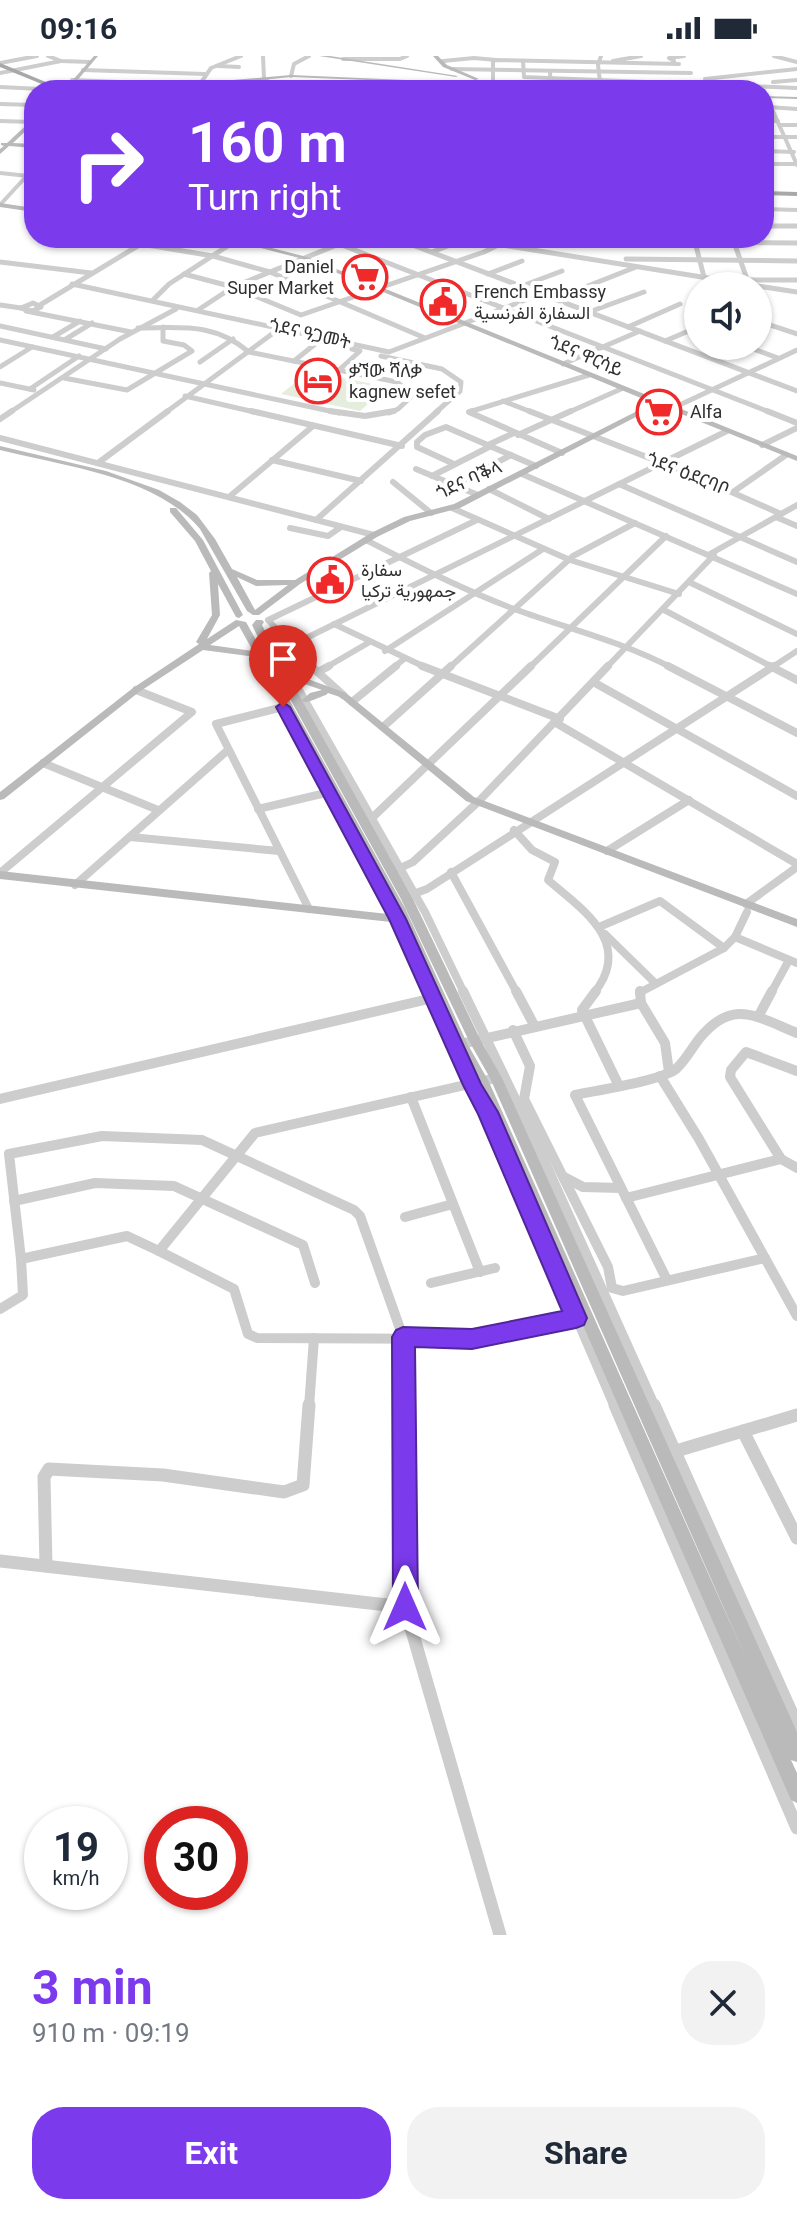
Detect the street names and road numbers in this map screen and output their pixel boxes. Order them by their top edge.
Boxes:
street label: ጎደና ዓጋመት [267,314,353,353]
street label: ጎደና ዋርሳይ [546,331,626,381]
street label: ጎደና ዕደርባቦ [644,448,732,500]
street label: ጎደና ባቕላ [433,456,505,503]

